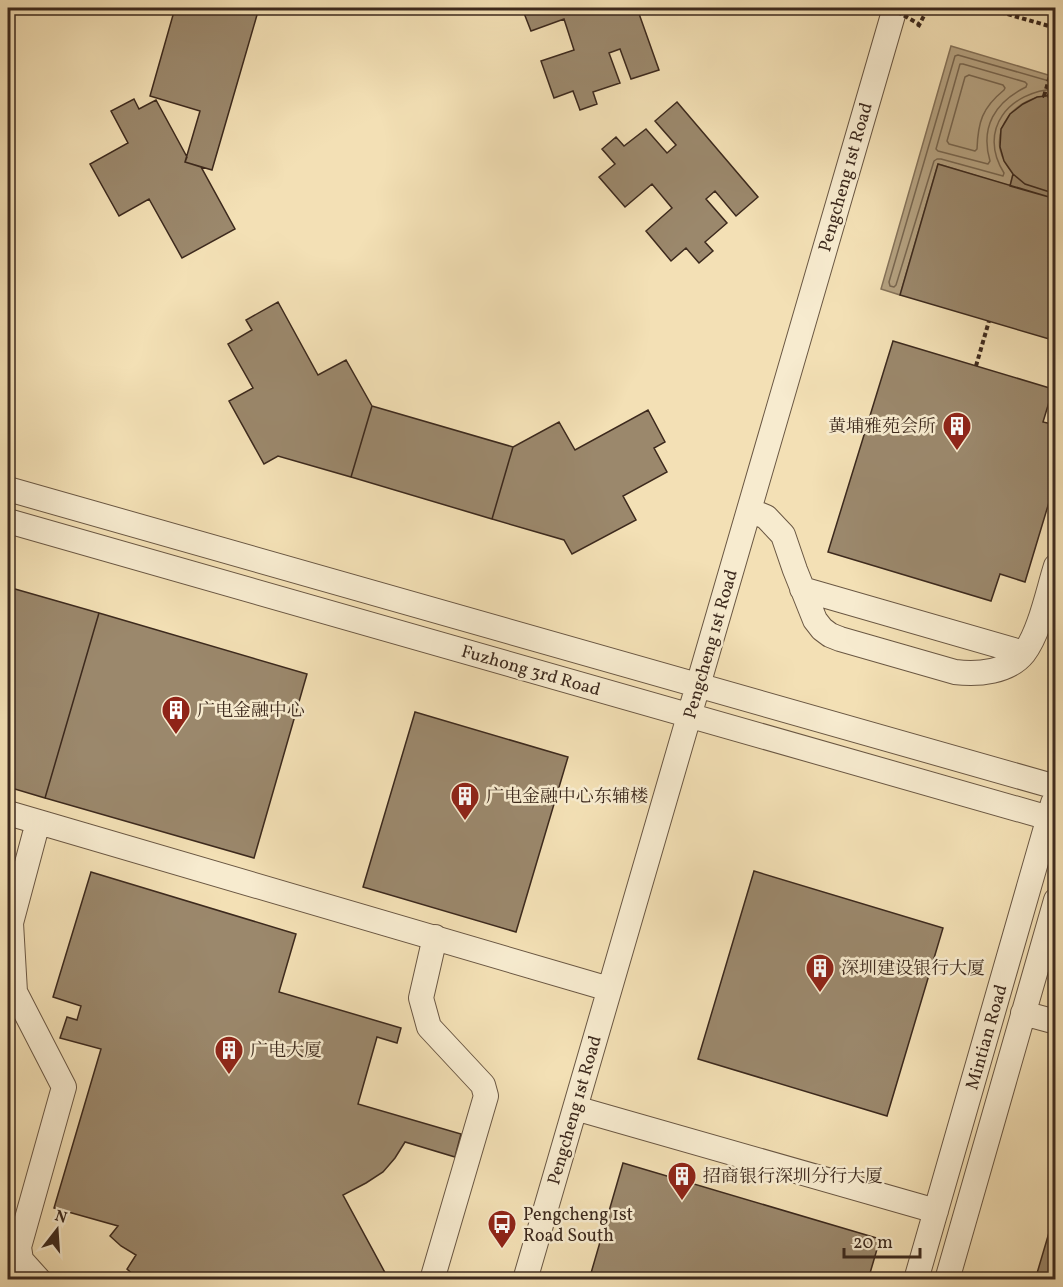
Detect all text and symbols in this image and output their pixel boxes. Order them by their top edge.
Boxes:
street label: Pengcheng 1st Road [813,100,880,255]
building icon: 黄埔雅苑会所 [941,410,973,452]
place label: 黄埔雅苑会所 [828,415,936,440]
street label: Pengcheng 1st Road [678,567,745,722]
street label: Fuzhong 3rd Road [458,640,603,703]
building icon: 广电金融中心 [160,694,192,736]
place label: 广电金融中心 [197,699,305,724]
building icon: 广电金融中心东辅楼 [449,780,481,822]
place label: 广电金融中心东辅楼 [486,785,648,810]
building icon: 深圳建设银行大厦 [804,952,836,994]
place label: 深圳建设银行大厦 [841,957,985,982]
street label: Mintian Road [960,982,1014,1093]
street label: Pengcheng 1st Road [542,1033,609,1188]
building icon: 广电大厦 [213,1034,245,1076]
place label: 广电大厦 [250,1039,322,1064]
building icon: 招商银行深圳分行大厦 [666,1160,698,1202]
place label: 招商银行深圳分行大厦 [703,1165,883,1190]
north arrow [27,1200,87,1260]
place label: Pengcheng 1st Road South [523,1203,633,1249]
text: N [52,1205,70,1230]
bus stop icon: Pengcheng 1st Road South [486,1208,518,1250]
scale bar [844,1221,920,1259]
text: 20 m [853,1231,893,1256]

